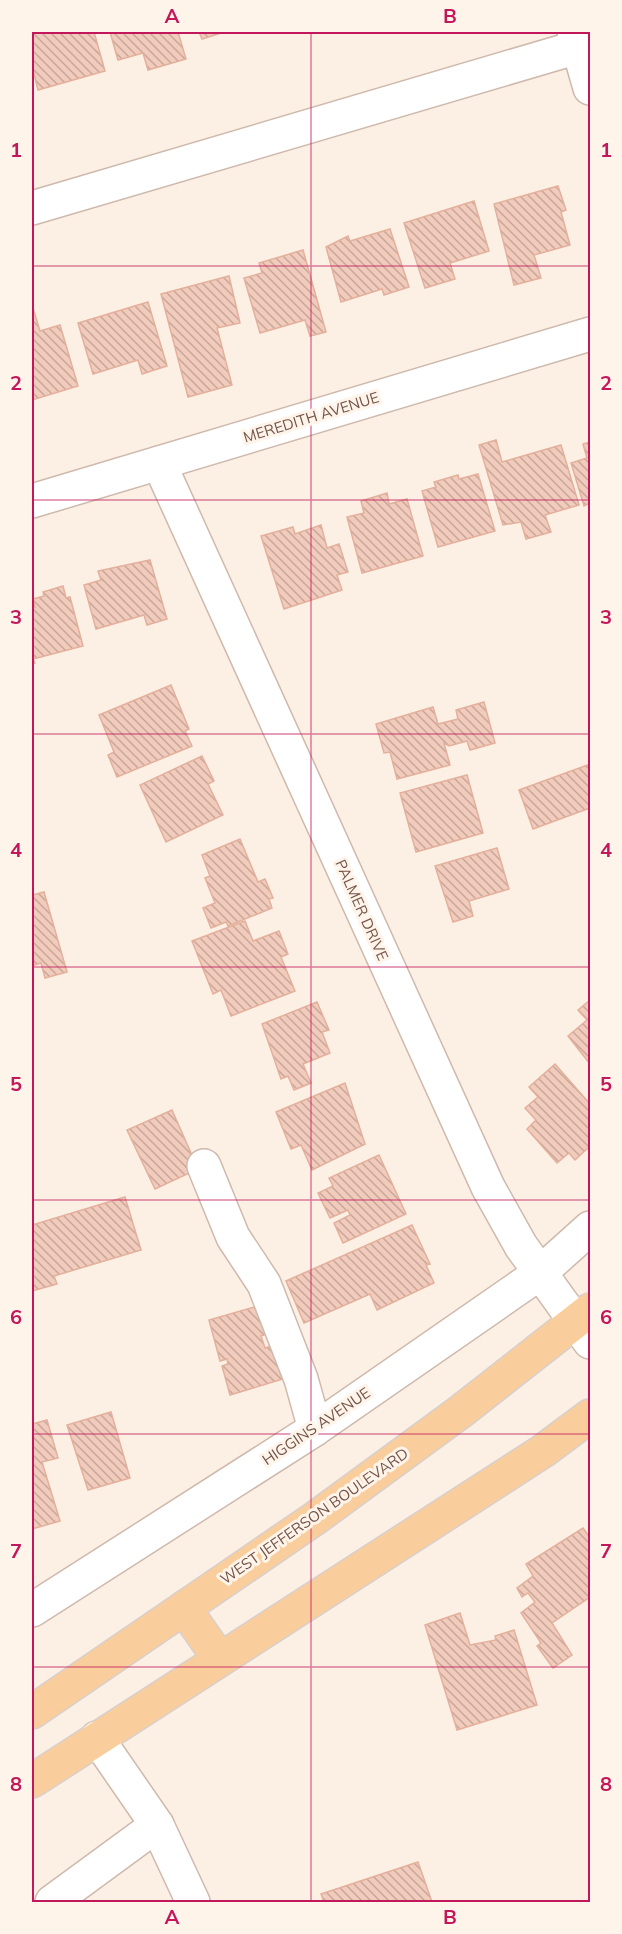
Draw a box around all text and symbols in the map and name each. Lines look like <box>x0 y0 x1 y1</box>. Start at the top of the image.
text: A <box>165 3 180 28</box>
text: B <box>443 3 457 28</box>
text: 1 <box>10 137 22 162</box>
text: 1 <box>600 137 612 162</box>
text: 2 <box>10 370 22 395</box>
text: 2 <box>600 370 612 395</box>
street label: MEREDITH AVENUE <box>241 387 381 447</box>
text: 3 <box>10 604 22 629</box>
text: 3 <box>600 604 612 629</box>
text: 4 <box>10 837 22 862</box>
text: 4 <box>600 837 612 862</box>
street label: PALMER DRIVE <box>331 857 393 964</box>
text: 5 <box>10 1071 22 1096</box>
text: 5 <box>600 1071 612 1096</box>
text: 6 <box>10 1304 22 1329</box>
text: 6 <box>600 1304 612 1329</box>
street label: HIGGINS AVENUE <box>258 1383 374 1469</box>
street label: WEST JEFFERSON BOULEVARD <box>216 1444 412 1588</box>
text: 7 <box>10 1538 22 1563</box>
text: 7 <box>600 1538 612 1563</box>
text: 8 <box>10 1771 22 1796</box>
text: 8 <box>600 1771 612 1796</box>
text: A <box>165 1904 180 1929</box>
text: B <box>443 1904 457 1929</box>

